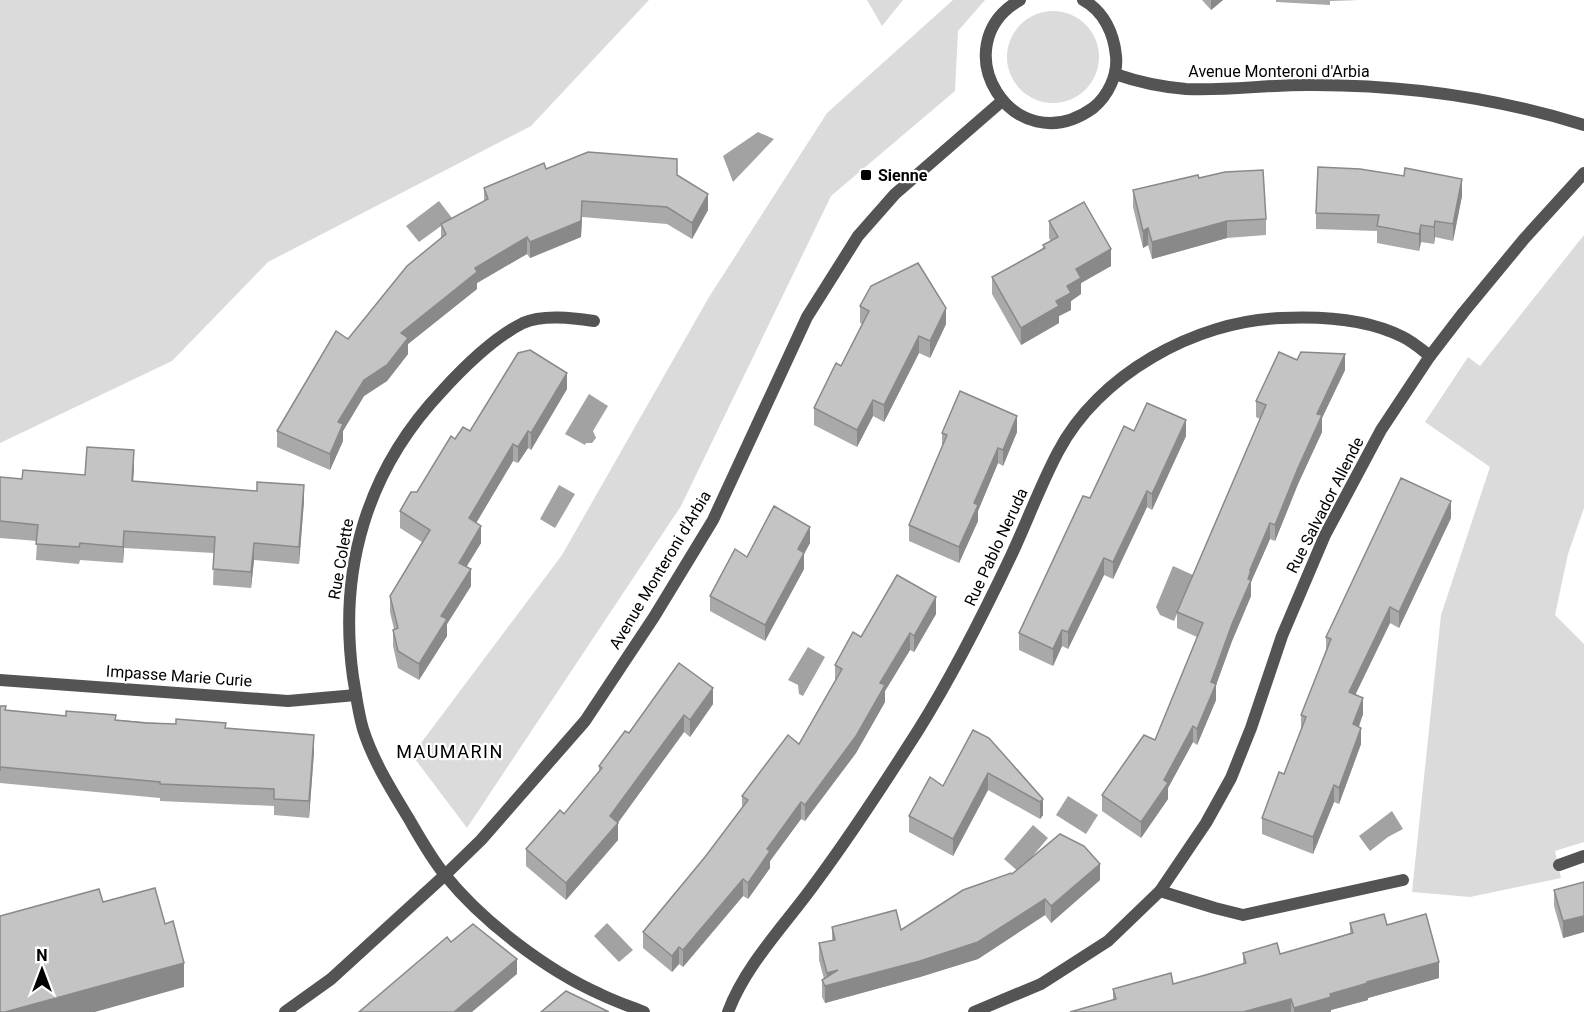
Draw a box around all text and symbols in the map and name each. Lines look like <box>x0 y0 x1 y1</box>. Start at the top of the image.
street label: Avenue Monteroni d'Arbia <box>1188 62 1370 81</box>
place label: Sienne <box>878 166 928 185</box>
marker: Sienne <box>859 168 873 182</box>
street label: Rue Salvador Allende <box>1282 434 1368 576</box>
street label: Rue Pablo Neruda <box>960 485 1032 609</box>
street label: Avenue Monteroni d'Arbia <box>605 487 715 653</box>
street label: Rue Colette <box>325 517 357 601</box>
street label: Impasse Marie Curie <box>105 661 253 691</box>
district label: MAUMARIN <box>396 741 504 762</box>
north arrow <box>12 940 72 1000</box>
text: N <box>36 946 48 965</box>

